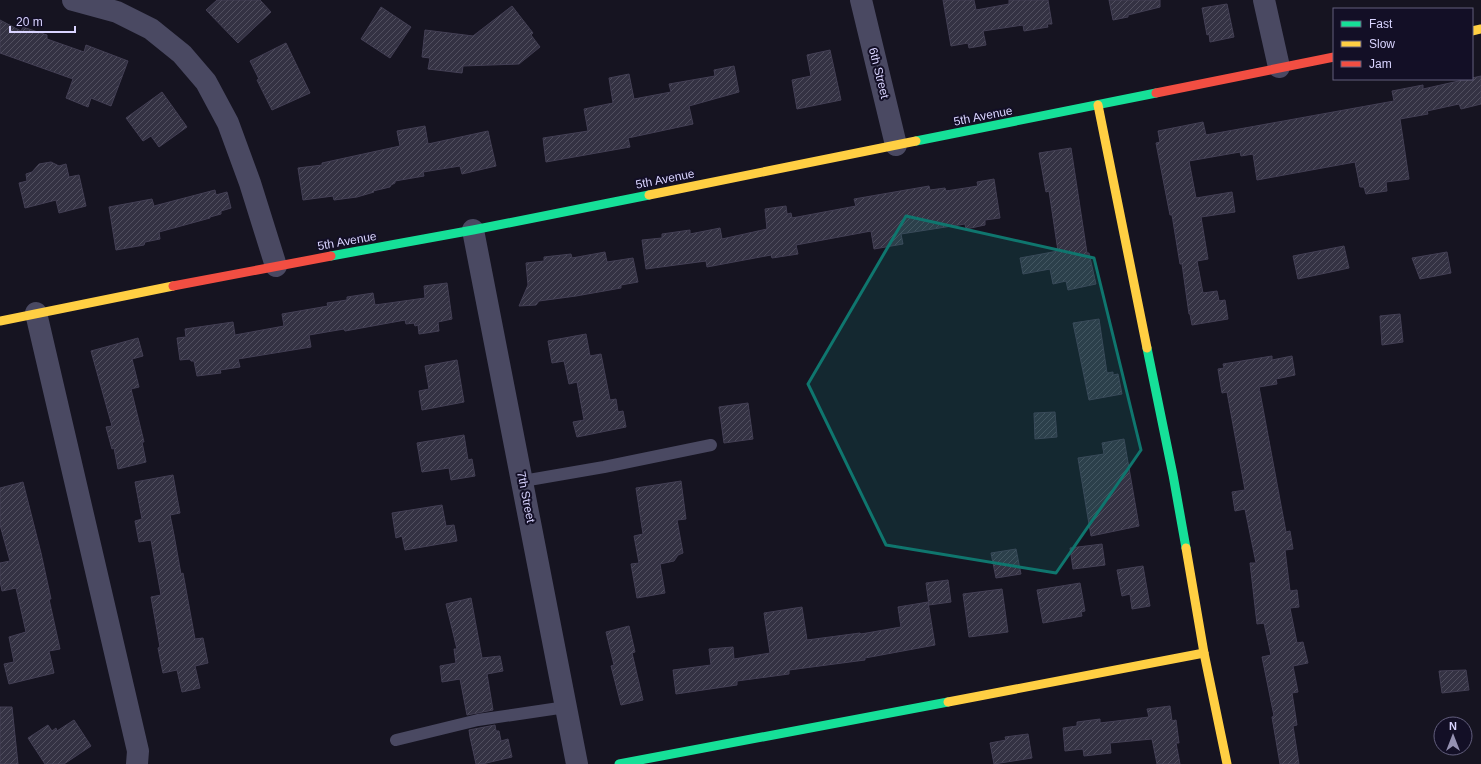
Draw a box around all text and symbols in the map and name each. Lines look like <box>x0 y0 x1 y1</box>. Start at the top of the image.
scale bar <box>10 8 75 34</box>
legend <box>1333 8 1473 80</box>
text: 20 m <box>16 15 43 29</box>
text: Fast <box>1369 17 1393 31</box>
text: Slow <box>1369 37 1395 51</box>
street label: 6th Street <box>866 46 892 101</box>
text: Jam <box>1369 57 1392 71</box>
street label: 5th Avenue <box>952 103 1014 129</box>
street label: 5th Avenue <box>634 166 696 192</box>
street label: 5th Avenue <box>316 229 378 253</box>
street label: 7th Street <box>514 470 538 525</box>
north arrow <box>1433 716 1473 756</box>
text: N <box>1449 720 1457 732</box>

